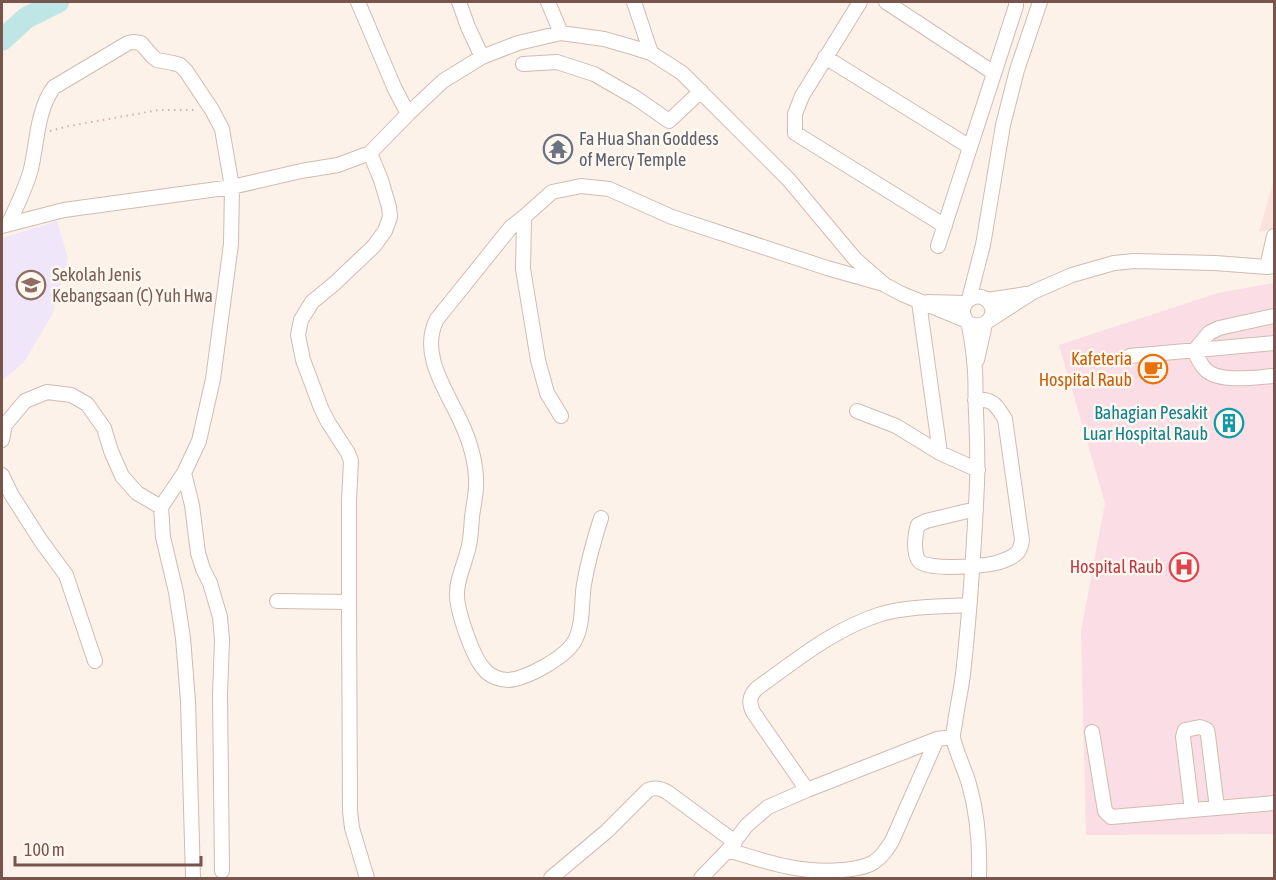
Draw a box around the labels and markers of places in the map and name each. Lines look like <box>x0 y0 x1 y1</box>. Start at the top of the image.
place label: Fa Hua Shan Goddess of Mercy Temple <box>579 128 719 170</box>
temple icon: Fa Hua Shan Goddess of Mercy Temple <box>542 133 574 165</box>
place label: Sekolah Jenis Kebangsaan (C) Yuh Hwa <box>52 264 213 306</box>
school or university icon: Sekolah Jenis Kebangsaan (C) Yuh Hwa <box>15 269 47 301</box>
place label: Kafeteria Hospital Raub <box>1039 348 1132 390</box>
cafe icon: Kafeteria Hospital Raub <box>1137 353 1169 385</box>
place label: Bahagian Pesakit Luar Hospital Raub <box>1083 402 1208 444</box>
building icon: Bahagian Pesakit Luar Hospital Raub <box>1213 407 1245 439</box>
hospital icon: Hospital Raub <box>1168 551 1200 583</box>
place label: Hospital Raub <box>1070 556 1163 577</box>

